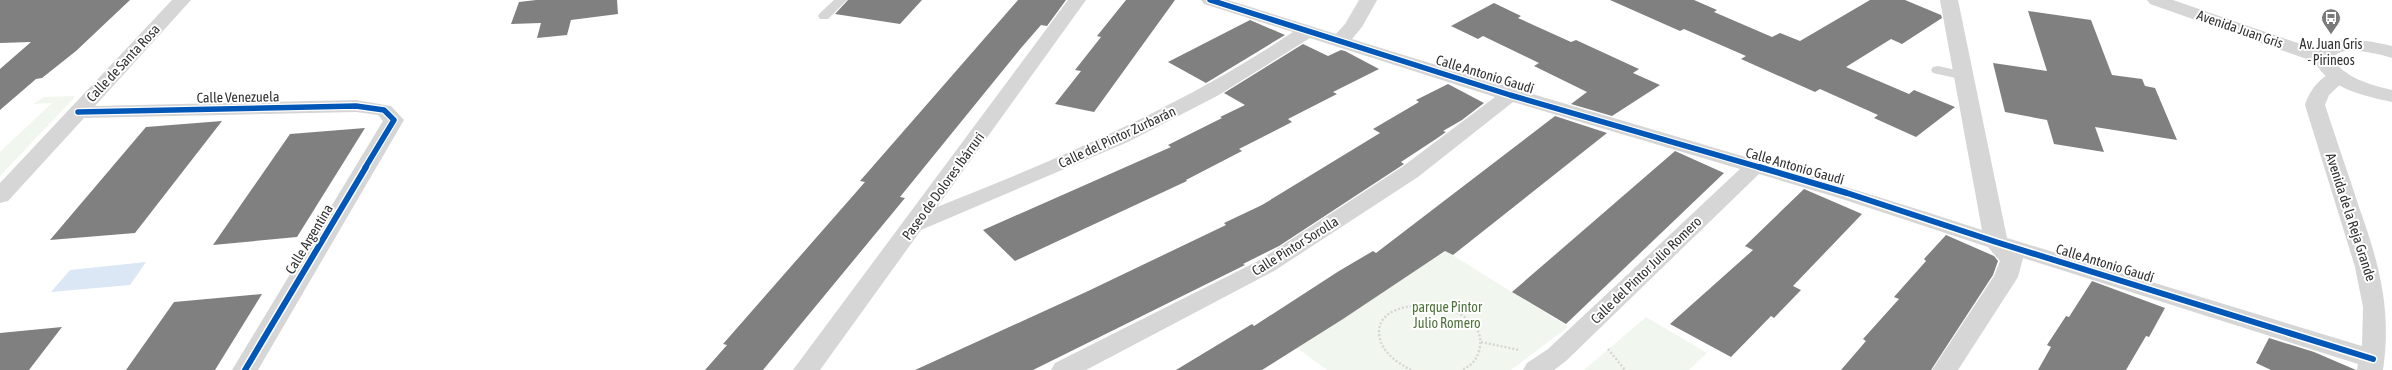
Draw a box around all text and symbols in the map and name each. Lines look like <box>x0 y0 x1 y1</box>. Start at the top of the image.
street label: Avenida Juan Gris <box>2195 7 2285 51</box>
bus stop icon: Av. Juan Gris - Pirineos <box>2320 7 2342 35</box>
street label: Calle de Santa Rosa <box>83 21 163 105</box>
place label: Av. Juan Gris - Pirineos <box>2300 36 2362 68</box>
street label: Calle Antonio Gaudí <box>1434 52 1536 96</box>
street label: Calle Venezuela <box>197 88 279 106</box>
street label: Calle del Pintor Zurbarán <box>1056 103 1178 171</box>
street label: Paseo de Dolores Ibárruri <box>899 129 987 243</box>
street label: Calle Antonio Gaudí <box>1744 144 1846 188</box>
street label: Avenida de la Reja Grande <box>2323 151 2379 283</box>
street label: Calle Argentina <box>282 201 336 277</box>
street label: Calle Pintor Sorolla <box>1249 213 1341 279</box>
street label: Calle del Pintor Julio Romero <box>1587 213 1705 327</box>
street label: Calle Antonio Gaudí <box>2054 241 2156 285</box>
park label: parque Pintor Julio Romero <box>1412 299 1483 331</box>

